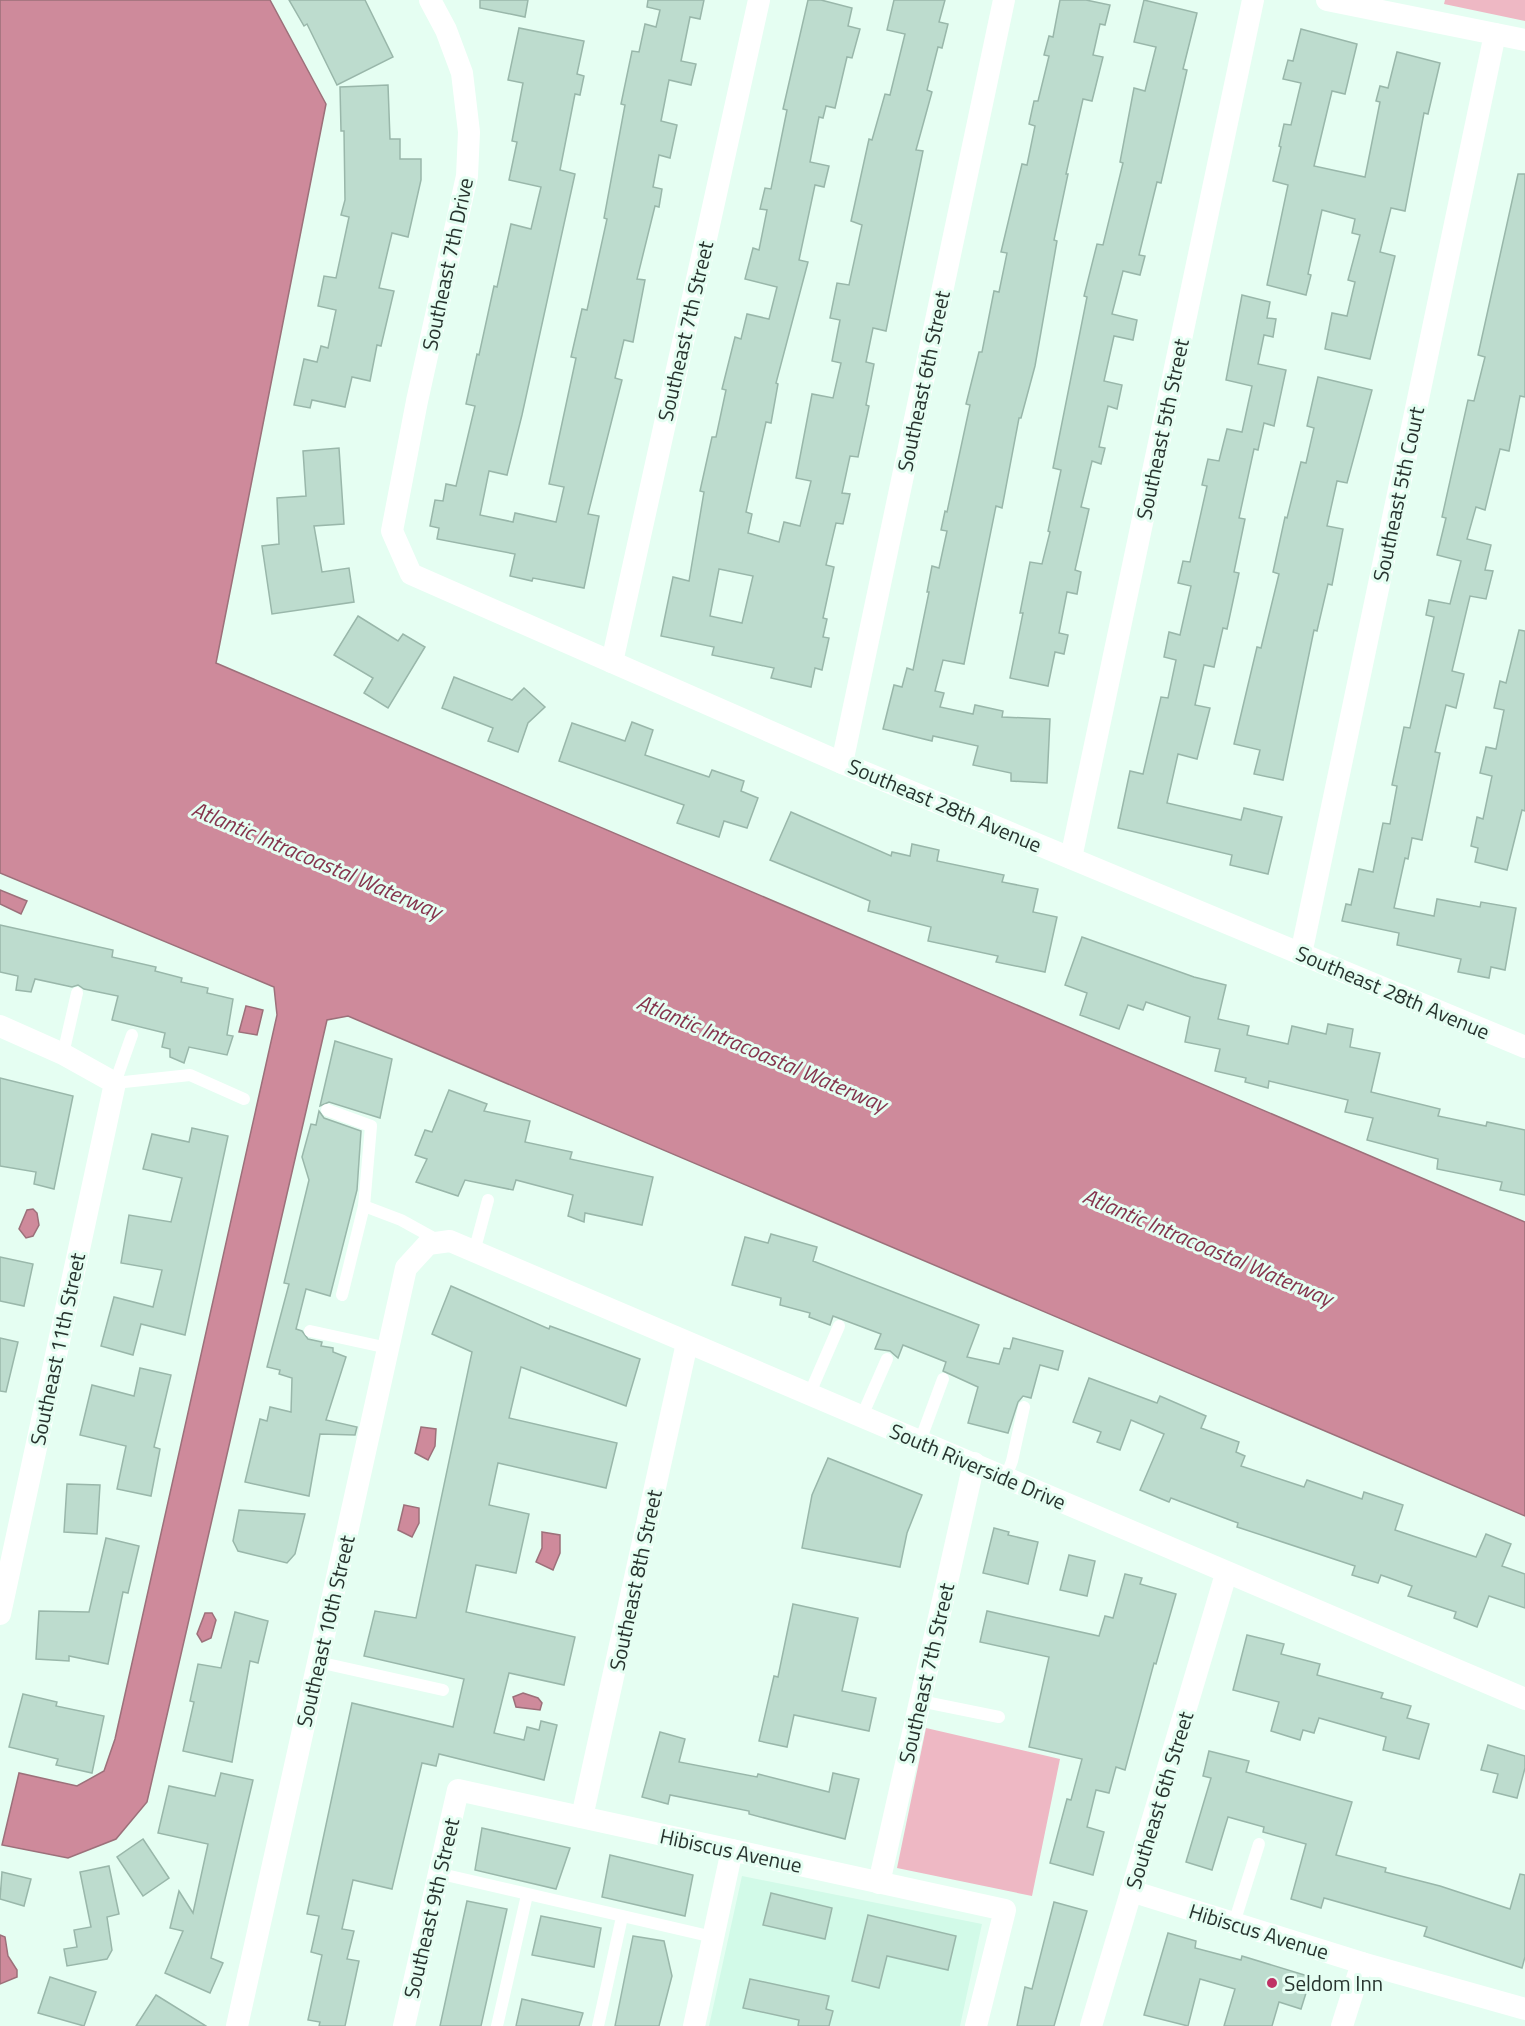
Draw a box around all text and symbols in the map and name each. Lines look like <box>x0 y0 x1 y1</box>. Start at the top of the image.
street label: Southeast 7th Drive <box>413 175 481 353</box>
street label: Southeast 7th Street <box>649 237 721 424</box>
street label: Southeast 6th Street <box>888 287 958 474</box>
street label: Southeast 5th Street <box>1127 335 1197 522</box>
street label: Southeast 5th Court <box>1364 403 1432 585</box>
street label: Southeast 28th Avenue <box>843 750 1047 860</box>
water label: Atlantic Intracoastal Waterway <box>187 792 450 929</box>
street label: Southeast 28th Avenue <box>1291 937 1495 1047</box>
water label: Atlantic Intracoastal Waterway <box>632 985 895 1122</box>
water label: Atlantic Intracoastal Waterway <box>1078 1179 1341 1316</box>
street label: Southeast 11th Street <box>21 1249 93 1448</box>
street label: South Riverside Drive <box>885 1414 1071 1518</box>
street label: Southeast 8th Street <box>600 1486 670 1673</box>
street label: Southeast 10th Street <box>287 1531 363 1730</box>
street label: Southeast 7th Street <box>890 1579 962 1766</box>
street label: Southeast 6th Street <box>1117 1707 1201 1893</box>
street label: Southeast 9th Street <box>395 1814 467 2001</box>
street label: Hibiscus Avenue <box>657 1819 805 1881</box>
street label: Hibiscus Avenue <box>1185 1895 1333 1967</box>
place label: Seldom Inn <box>1284 1967 1383 1999</box>
marker: Seldom Inn <box>1265 1976 1279 1990</box>

